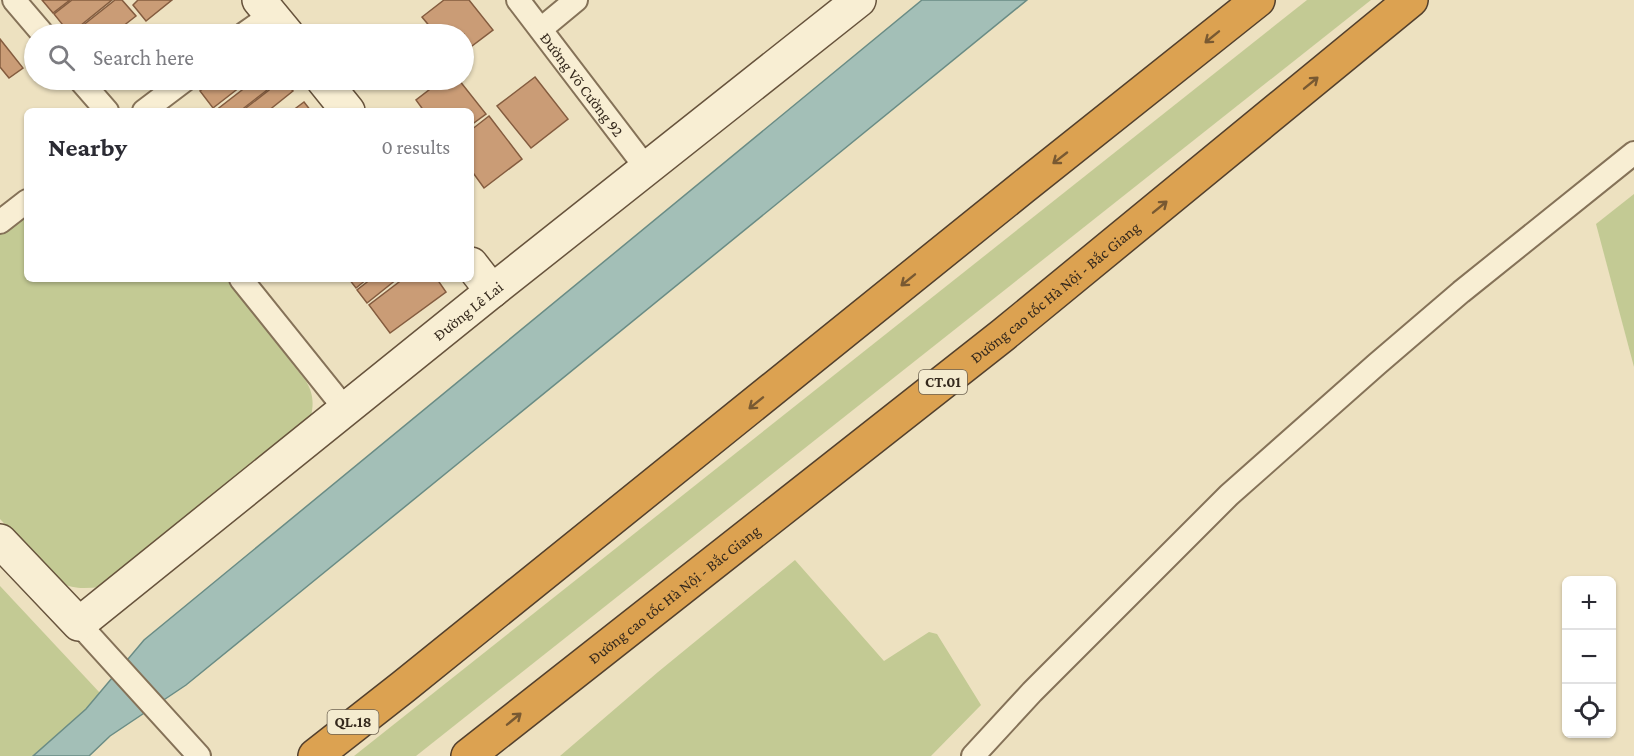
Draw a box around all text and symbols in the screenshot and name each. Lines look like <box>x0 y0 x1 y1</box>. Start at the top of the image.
search box <box>24 24 474 90</box>
street label: Đường Võ Cường 92 <box>537 29 628 140</box>
one-way arrow <box>1204 30 1220 43</box>
icon: search <box>45 41 78 74</box>
text: Search here <box>93 45 194 70</box>
one-way arrow <box>1303 77 1319 90</box>
text: Nearby <box>48 133 127 162</box>
text: 0 results <box>381 136 450 158</box>
one-way arrow <box>1052 152 1068 165</box>
one-way arrow <box>1152 200 1168 213</box>
street label: Đường cao tốc Hà Nội - Bắc Giang <box>967 218 1144 366</box>
one-way arrow <box>900 274 916 287</box>
street label: Đường Lê Lai <box>430 278 506 344</box>
road number: CT.01 <box>919 370 967 394</box>
one-way arrow <box>748 396 764 409</box>
street label: Đường cao tốc Hà Nội - Bắc Giang <box>585 521 764 667</box>
map controls <box>1562 576 1616 738</box>
button: + <box>1562 576 1616 630</box>
button: − <box>1562 630 1616 684</box>
button: locate <box>1562 684 1616 738</box>
road number: QL.18 <box>328 710 378 734</box>
one-way arrow <box>505 713 521 726</box>

